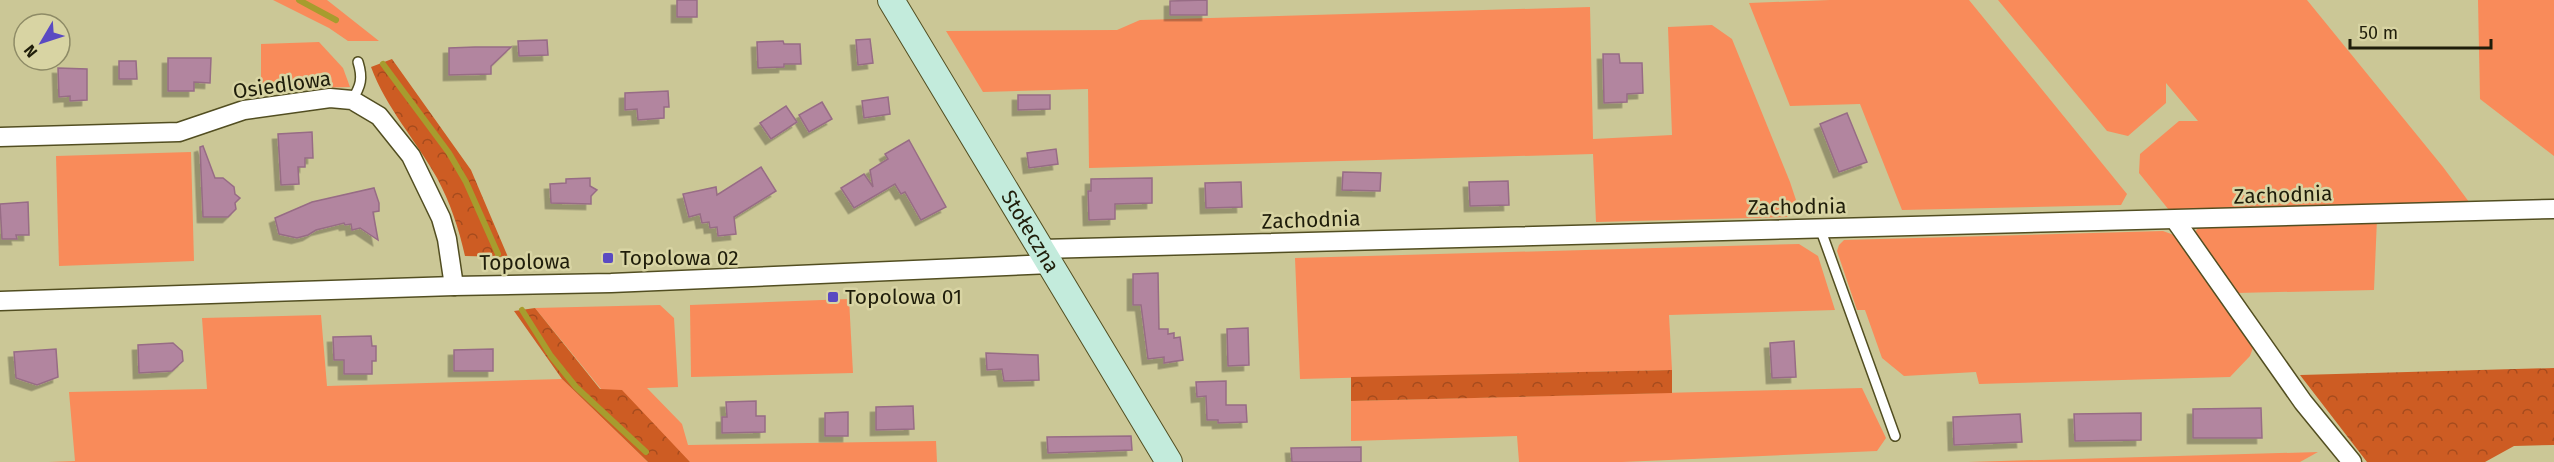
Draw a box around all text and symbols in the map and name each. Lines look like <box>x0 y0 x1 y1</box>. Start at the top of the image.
north arrow <box>12 12 72 72</box>
scale bar <box>2350 12 2491 50</box>
text: 50 m <box>2359 22 2398 44</box>
text: N <box>20 41 41 61</box>
street label: Osiedlowa <box>231 65 333 105</box>
street label: Zachodnia <box>2233 180 2333 210</box>
street label: Stołeczna <box>995 185 1065 277</box>
street label: Zachodnia <box>1747 193 1847 221</box>
street label: Zachodnia <box>1261 205 1361 235</box>
place label: Topolowa 02 <box>620 245 739 271</box>
street label: Topolowa <box>479 248 571 276</box>
marker: Topolowa 02 <box>601 251 615 265</box>
place label: Topolowa 01 <box>845 284 962 310</box>
marker: Topolowa 01 <box>826 290 840 304</box>

